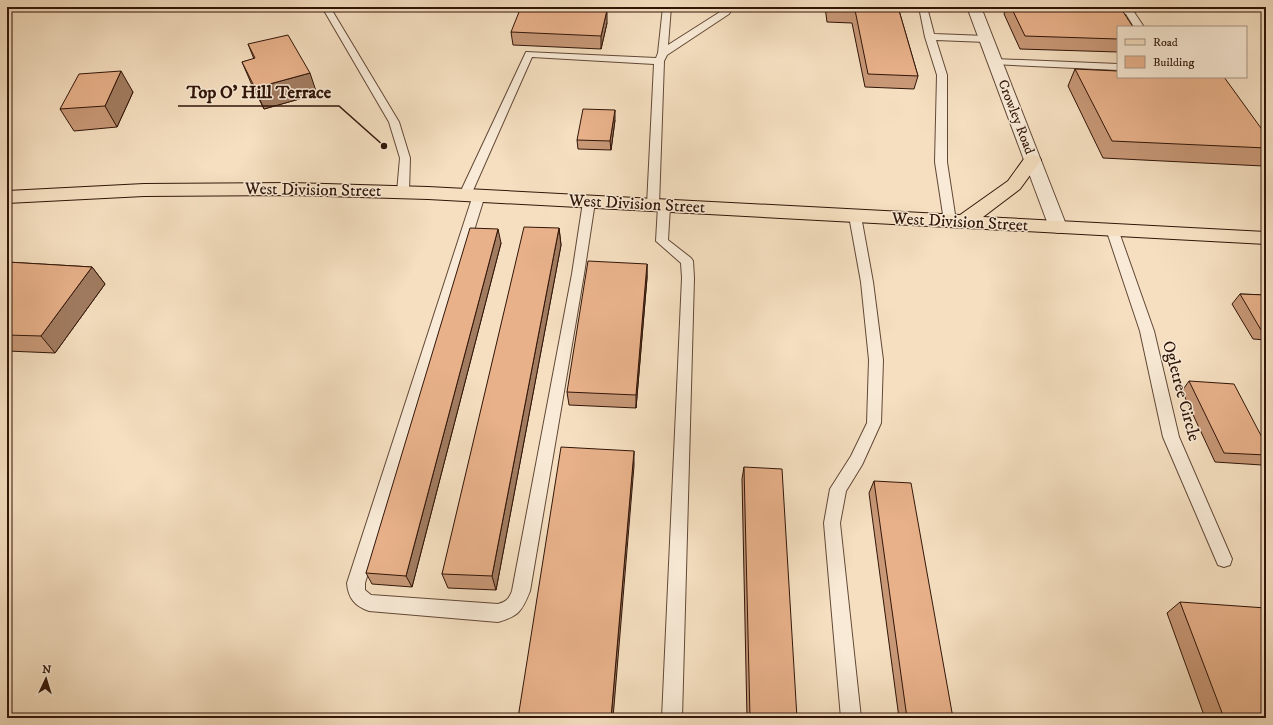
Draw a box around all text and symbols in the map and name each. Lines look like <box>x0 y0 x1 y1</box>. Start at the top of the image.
legend <box>1117 26 1247 78</box>
text: Road <box>1153 35 1178 50</box>
text: Building <box>1153 55 1194 70</box>
callout: Top O' Hill Terrace <box>178 76 339 106</box>
street label: Crowley Road <box>994 77 1038 157</box>
text: Top O' Hill Terrace <box>186 82 332 104</box>
street label: West Division Street <box>244 178 382 202</box>
street label: West Division Street <box>567 189 706 219</box>
street label: West Division Street <box>890 207 1029 237</box>
street label: Ogletree Circle <box>1157 338 1205 444</box>
north arrow <box>26 659 66 699</box>
text: N <box>42 663 52 677</box>

